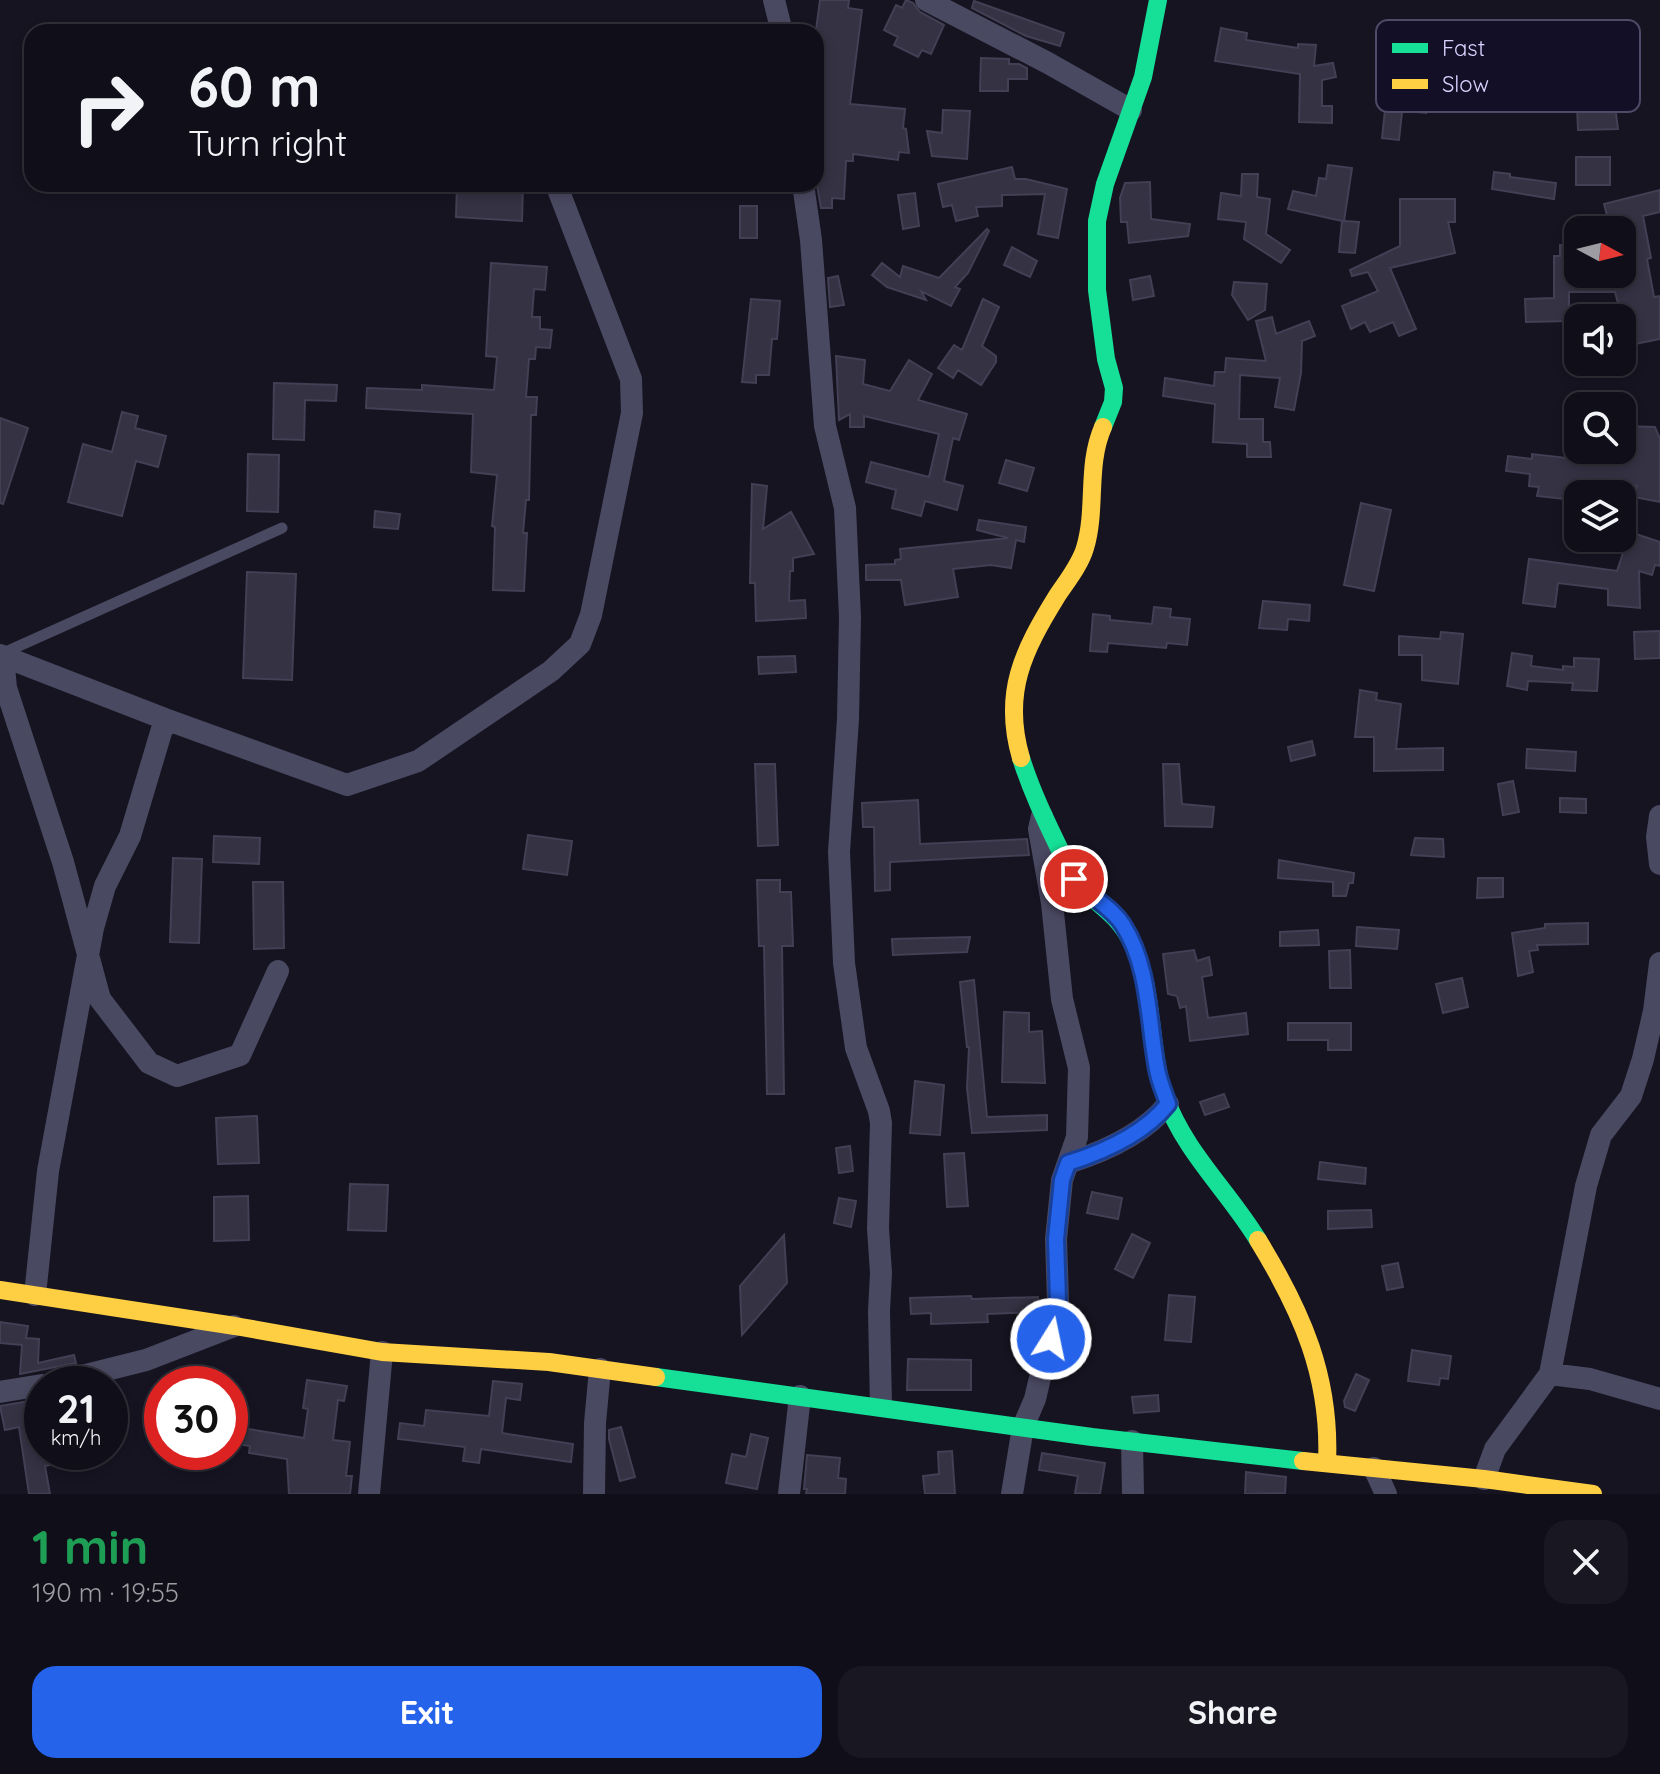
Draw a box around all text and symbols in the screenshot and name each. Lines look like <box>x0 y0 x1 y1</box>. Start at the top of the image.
legend <box>1376 20 1640 112</box>
text: Fast <box>1442 34 1485 62</box>
text: 60 m <box>188 51 321 121</box>
icon: right <box>56 56 160 160</box>
text: Slow <box>1442 70 1489 98</box>
text: Turn right <box>188 120 347 165</box>
north arrow <box>1564 216 1636 288</box>
map controls <box>1564 216 1636 552</box>
button: sound <box>1564 304 1636 376</box>
button: search <box>1564 392 1636 464</box>
button: layers <box>1564 480 1636 552</box>
pin <box>1040 845 1108 913</box>
icon: arrive <box>1052 857 1096 901</box>
position arrow <box>1009 1297 1093 1381</box>
speed limit sign: 30 <box>144 1366 248 1470</box>
text: 21 <box>57 1383 95 1433</box>
text: km/h <box>51 1425 101 1450</box>
text: 1 min <box>32 1516 148 1576</box>
button: close <box>1544 1520 1628 1604</box>
text: 190 m · 19:55 <box>32 1576 179 1609</box>
button: Exit <box>32 1666 822 1758</box>
button: Share <box>838 1666 1628 1758</box>

